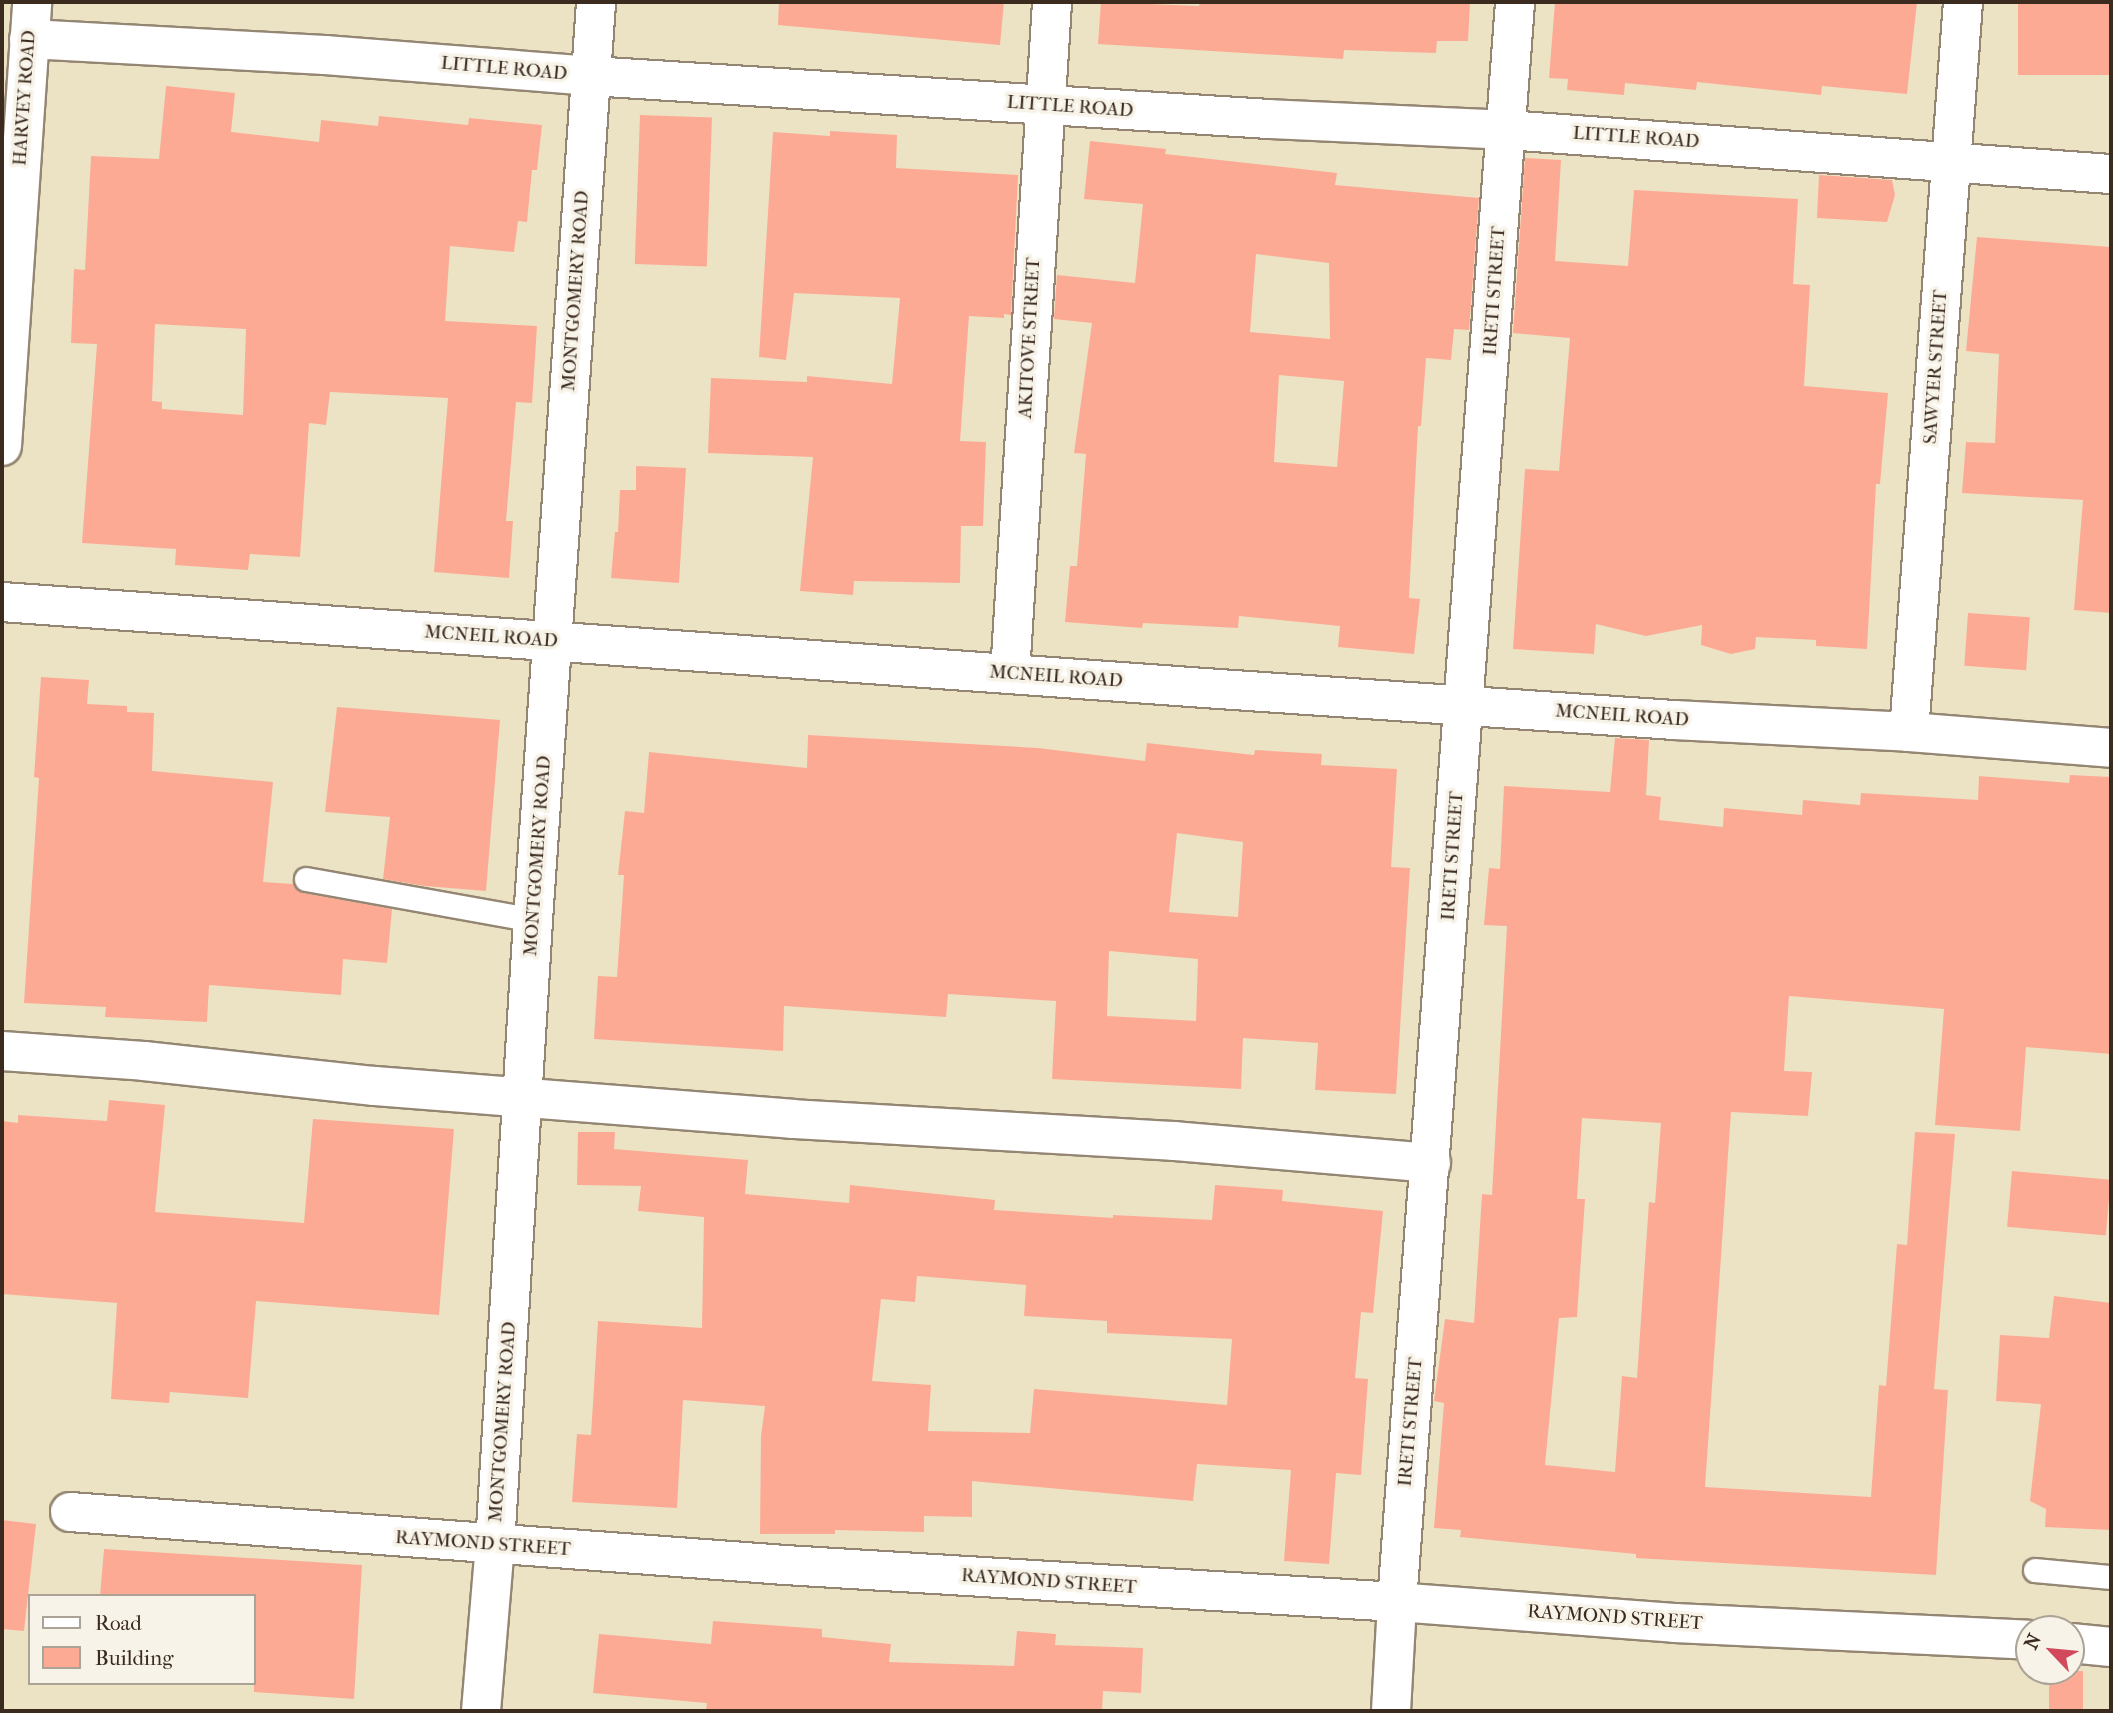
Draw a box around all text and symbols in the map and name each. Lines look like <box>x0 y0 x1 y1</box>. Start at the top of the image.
street label: HARVEY ROAD <box>9 29 41 167</box>
street label: LITTLE ROAD <box>440 52 568 86</box>
street label: LITTLE ROAD <box>1006 91 1134 123</box>
street label: LITTLE ROAD <box>1572 122 1700 154</box>
street label: MONTGOMERY ROAD <box>558 190 594 392</box>
street label: IRETI STREET <box>1479 226 1511 356</box>
street label: AKITOVE STREET <box>1014 257 1046 419</box>
street label: SAWYER STREET <box>1919 289 1953 445</box>
street label: MCNEIL ROAD <box>424 621 558 653</box>
street label: MCNEIL ROAD <box>989 661 1123 693</box>
street label: MCNEIL ROAD <box>1555 700 1689 732</box>
street label: MONTGOMERY ROAD <box>520 755 556 957</box>
street label: IRETI STREET <box>1437 791 1469 921</box>
street label: MONTGOMERY ROAD <box>485 1321 521 1523</box>
street label: IRETI STREET <box>1394 1357 1428 1487</box>
street label: RAYMOND STREET <box>394 1526 572 1562</box>
street label: RAYMOND STREET <box>960 1564 1138 1600</box>
legend <box>28 1594 256 1685</box>
street label: RAYMOND STREET <box>1526 1600 1704 1636</box>
text: Road <box>95 1611 142 1635</box>
north arrow <box>2015 1615 2085 1685</box>
text: N <box>2020 1630 2046 1653</box>
text: Building <box>95 1646 173 1670</box>

